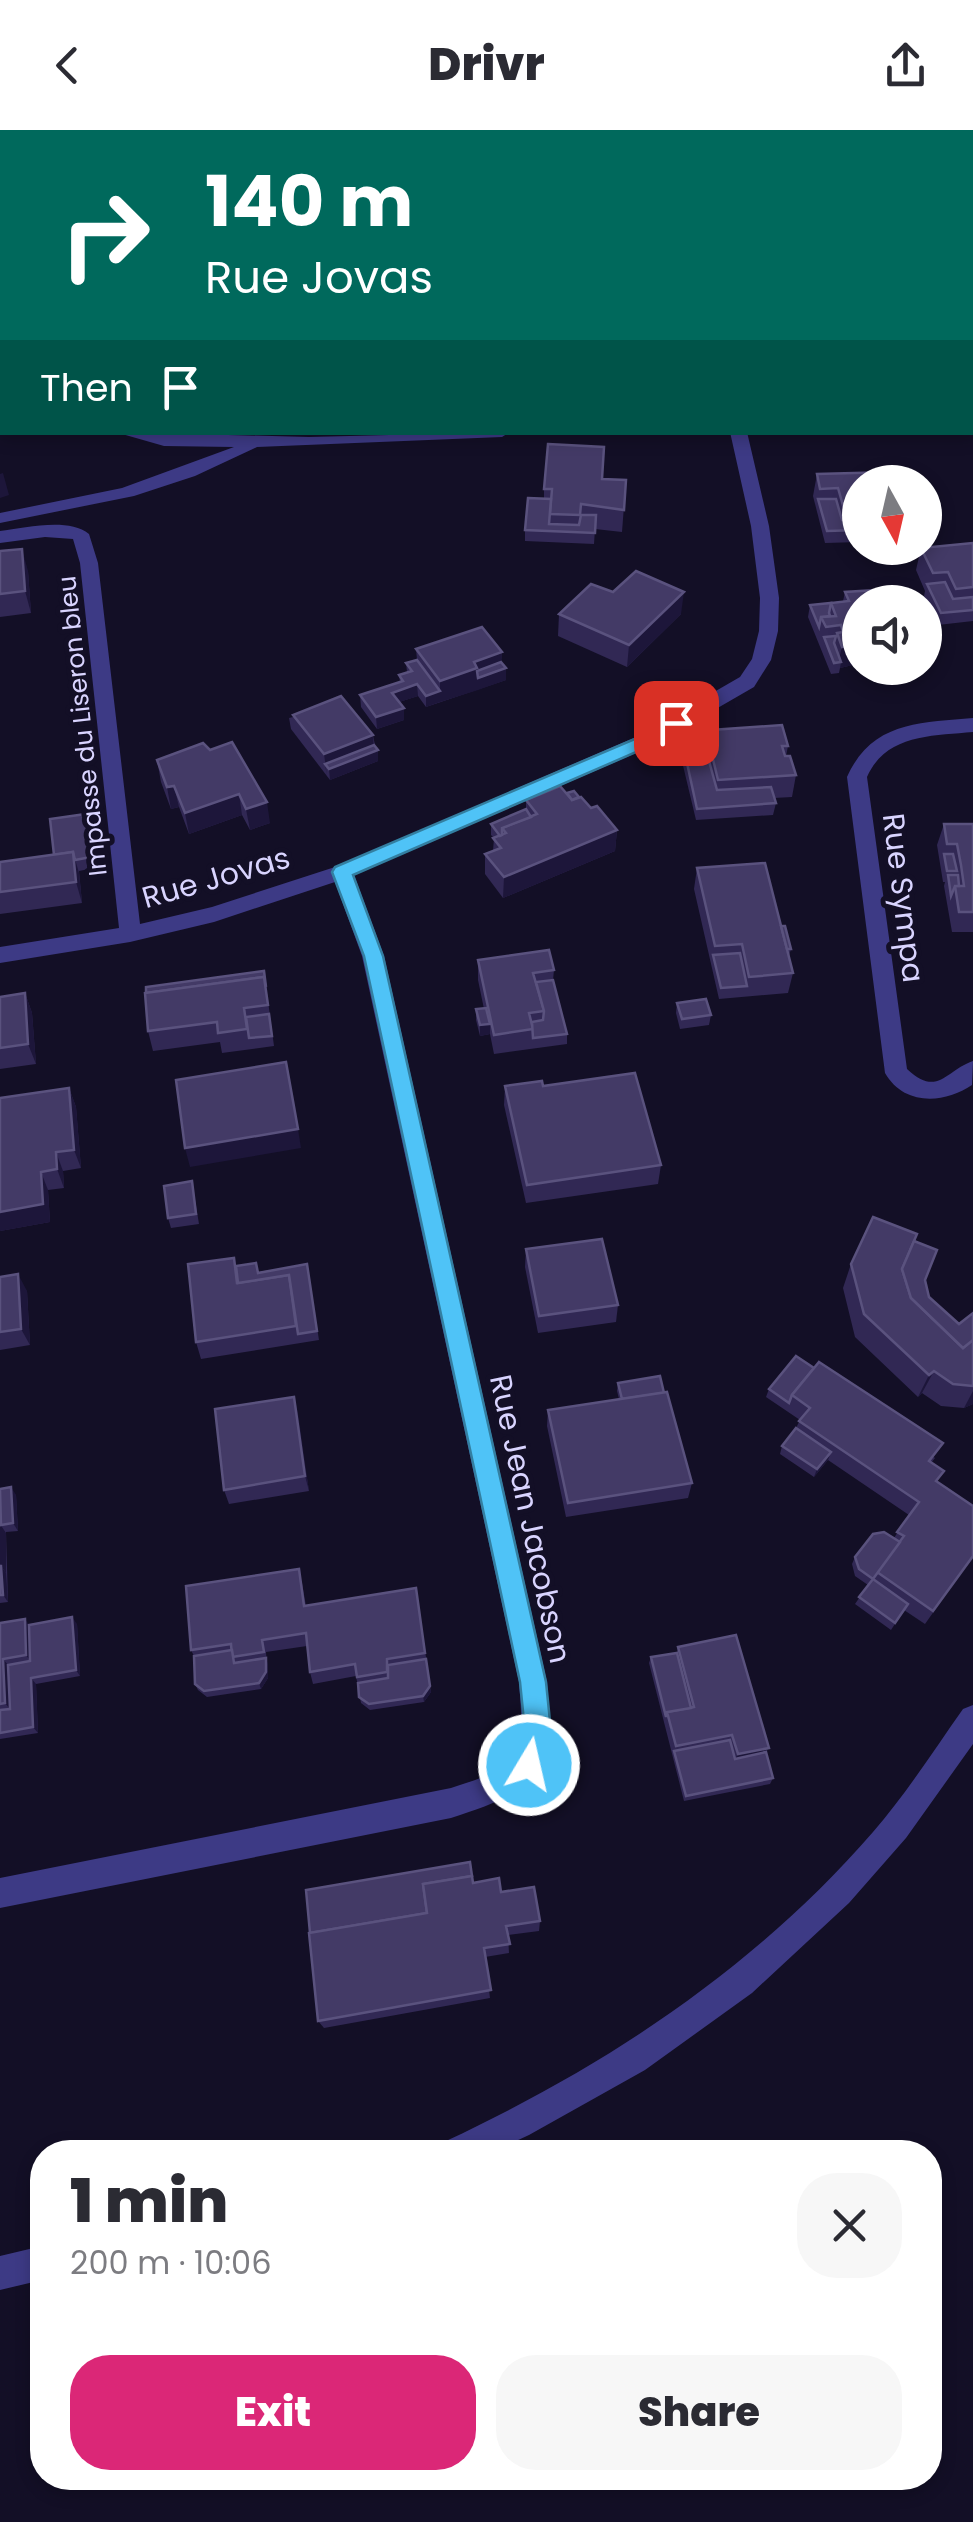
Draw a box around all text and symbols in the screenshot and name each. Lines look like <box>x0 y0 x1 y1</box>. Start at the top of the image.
text: Drivr <box>428 33 545 96</box>
icon: back <box>40 38 95 93</box>
icon: share <box>878 38 933 93</box>
text: 140 m <box>205 152 413 251</box>
icon: right <box>40 170 170 300</box>
text: Rue Jovas <box>205 246 433 309</box>
icon: arrive <box>153 360 208 415</box>
text: Then <box>40 361 133 414</box>
north arrow <box>842 465 942 565</box>
map controls <box>842 465 942 685</box>
street label: Impasse du Liseron bleu <box>49 574 116 878</box>
button: sound <box>842 585 942 685</box>
pin <box>634 681 719 766</box>
icon: arrive <box>649 696 704 751</box>
street label: Rue Sympa <box>872 811 935 985</box>
street label: Rue Jovas <box>137 836 295 919</box>
street label: Rue Jean Jacobson <box>479 1371 582 1667</box>
position arrow <box>477 1713 581 1817</box>
text: 1 min <box>70 2159 228 2243</box>
button: close <box>797 2173 902 2278</box>
text: 200 m · 10:06 <box>70 2240 272 2285</box>
button: Exit <box>70 2355 476 2470</box>
button: Share <box>496 2355 902 2470</box>

